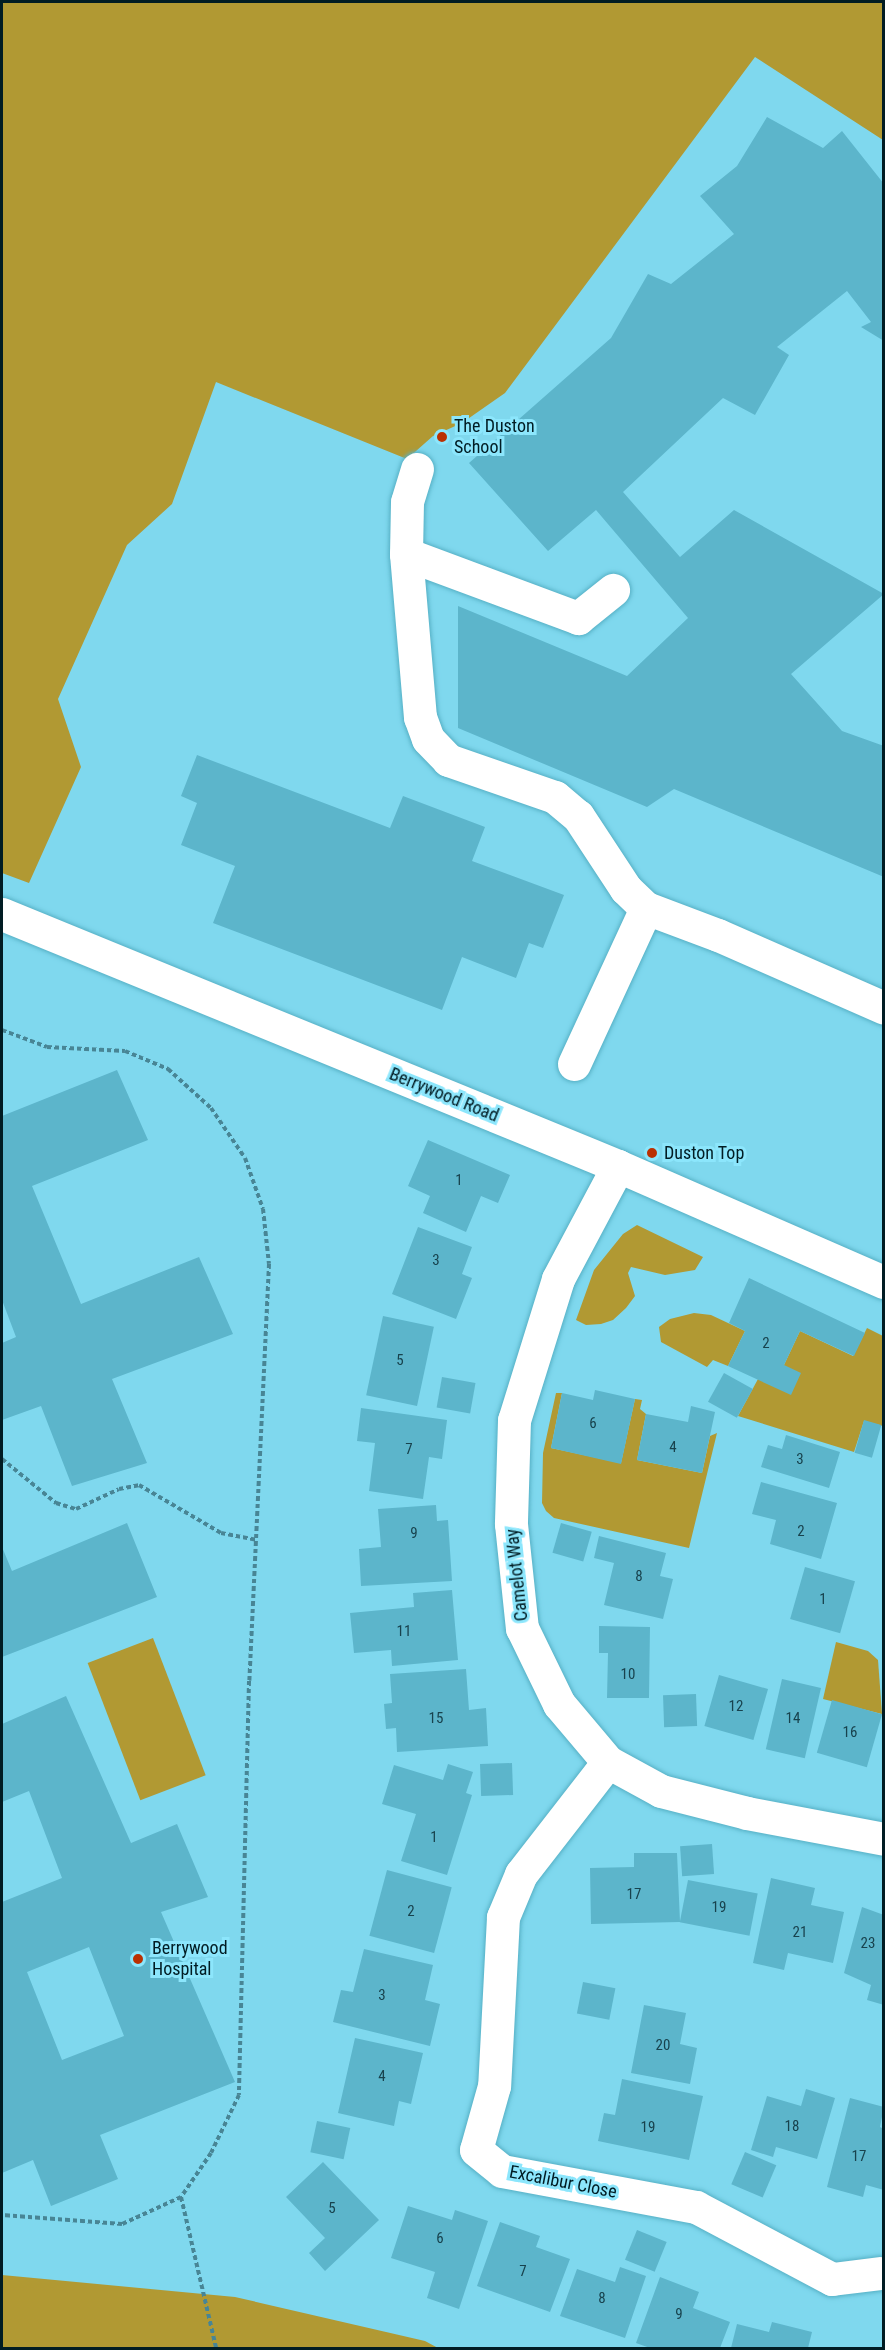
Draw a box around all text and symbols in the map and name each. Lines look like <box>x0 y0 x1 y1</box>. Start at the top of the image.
place label: The Duston School <box>454 416 535 458</box>
marker: The Duston School <box>435 430 449 444</box>
street label: Berrywood Road <box>386 1063 502 1127</box>
place label: Duston Top <box>664 1142 745 1164</box>
marker: Duston Top <box>645 1146 659 1160</box>
house number: 1 <box>455 1172 463 1190</box>
house number: 3 <box>432 1252 440 1270</box>
house number: 2 <box>762 1335 770 1353</box>
house number: 5 <box>396 1352 404 1370</box>
house number: 6 <box>589 1415 597 1433</box>
house number: 4 <box>669 1439 677 1457</box>
house number: 7 <box>405 1441 413 1459</box>
house number: 3 <box>796 1451 804 1469</box>
house number: 2 <box>797 1523 805 1541</box>
house number: 9 <box>410 1525 418 1543</box>
street label: Camelot Way <box>501 1528 533 1622</box>
house number: 8 <box>635 1568 643 1586</box>
house number: 1 <box>819 1591 827 1609</box>
house number: 11 <box>397 1623 411 1641</box>
house number: 10 <box>621 1666 635 1684</box>
house number: 12 <box>729 1698 743 1716</box>
house number: 15 <box>429 1710 443 1728</box>
house number: 14 <box>786 1710 800 1728</box>
house number: 16 <box>843 1724 857 1742</box>
house number: 1 <box>430 1829 438 1847</box>
house number: 17 <box>627 1886 641 1904</box>
house number: 19 <box>712 1899 726 1917</box>
house number: 2 <box>407 1903 415 1921</box>
house number: 21 <box>793 1924 807 1942</box>
house number: 23 <box>861 1935 875 1953</box>
place label: Berrywood Hospital <box>152 1938 228 1980</box>
marker: Berrywood Hospital <box>129 1950 147 1968</box>
house number: 3 <box>378 1987 386 2005</box>
house number: 20 <box>656 2037 670 2055</box>
house number: 4 <box>378 2068 386 2086</box>
house number: 18 <box>785 2118 799 2136</box>
house number: 19 <box>641 2119 655 2137</box>
house number: 17 <box>852 2148 866 2166</box>
street label: Excalibur Close <box>507 2161 619 2203</box>
house number: 5 <box>328 2200 336 2218</box>
house number: 6 <box>436 2230 444 2248</box>
house number: 7 <box>519 2263 527 2281</box>
house number: 8 <box>598 2290 606 2308</box>
house number: 9 <box>675 2306 683 2324</box>

